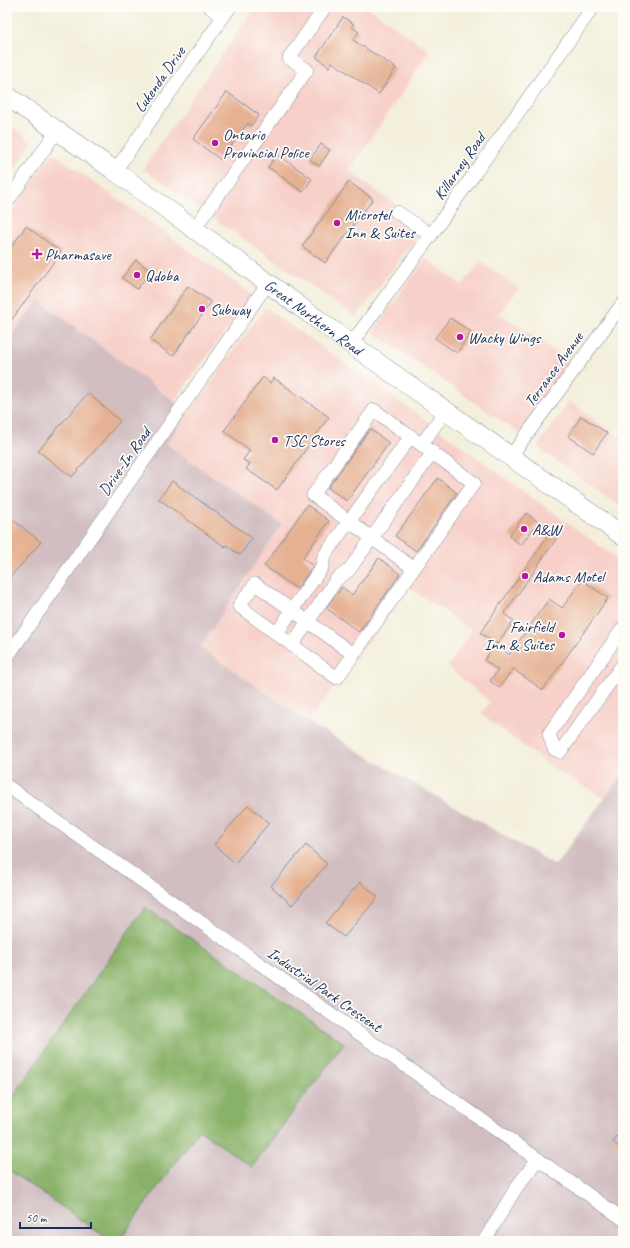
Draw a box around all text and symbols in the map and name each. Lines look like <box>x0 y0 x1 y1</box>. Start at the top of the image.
street label: Lukenda Drive <box>130 41 191 116</box>
place label: Ontario Provincial Police <box>223 125 311 163</box>
street label: Killarney Road <box>429 127 492 204</box>
marker: Ontario Provincial Police <box>210 138 220 148</box>
place label: Microtel Inn & Suites <box>345 205 416 243</box>
marker: Microtel Inn & Suites <box>332 218 342 228</box>
place label: Pharmasave <box>45 245 112 265</box>
marker: Pharmasave <box>32 249 42 259</box>
place label: Qdoba <box>145 266 180 286</box>
marker: Qdoba <box>132 270 142 280</box>
street label: Great Northern Road <box>260 275 368 362</box>
place label: Subway <box>210 300 252 320</box>
marker: Subway <box>197 304 207 314</box>
street label: Terrance Avenue <box>520 327 589 411</box>
place label: Wacky Wings <box>468 328 542 348</box>
marker: Wacky Wings <box>455 332 465 342</box>
street label: Drive-In Road <box>94 422 157 499</box>
place label: TSC Stores <box>283 431 346 451</box>
marker: TSC Stores <box>270 435 280 445</box>
place label: A&W <box>532 520 564 540</box>
marker: A&W <box>519 524 529 534</box>
place label: Adams Motel <box>533 567 607 587</box>
marker: Adams Motel <box>520 571 530 581</box>
place label: Fairfield Inn & Suites <box>484 617 557 655</box>
marker: Fairfield Inn & Suites <box>557 630 567 640</box>
street label: Industrial Park Crescent <box>263 943 387 1038</box>
scale bar <box>20 1204 91 1230</box>
text: 50 m <box>26 1210 48 1226</box>

